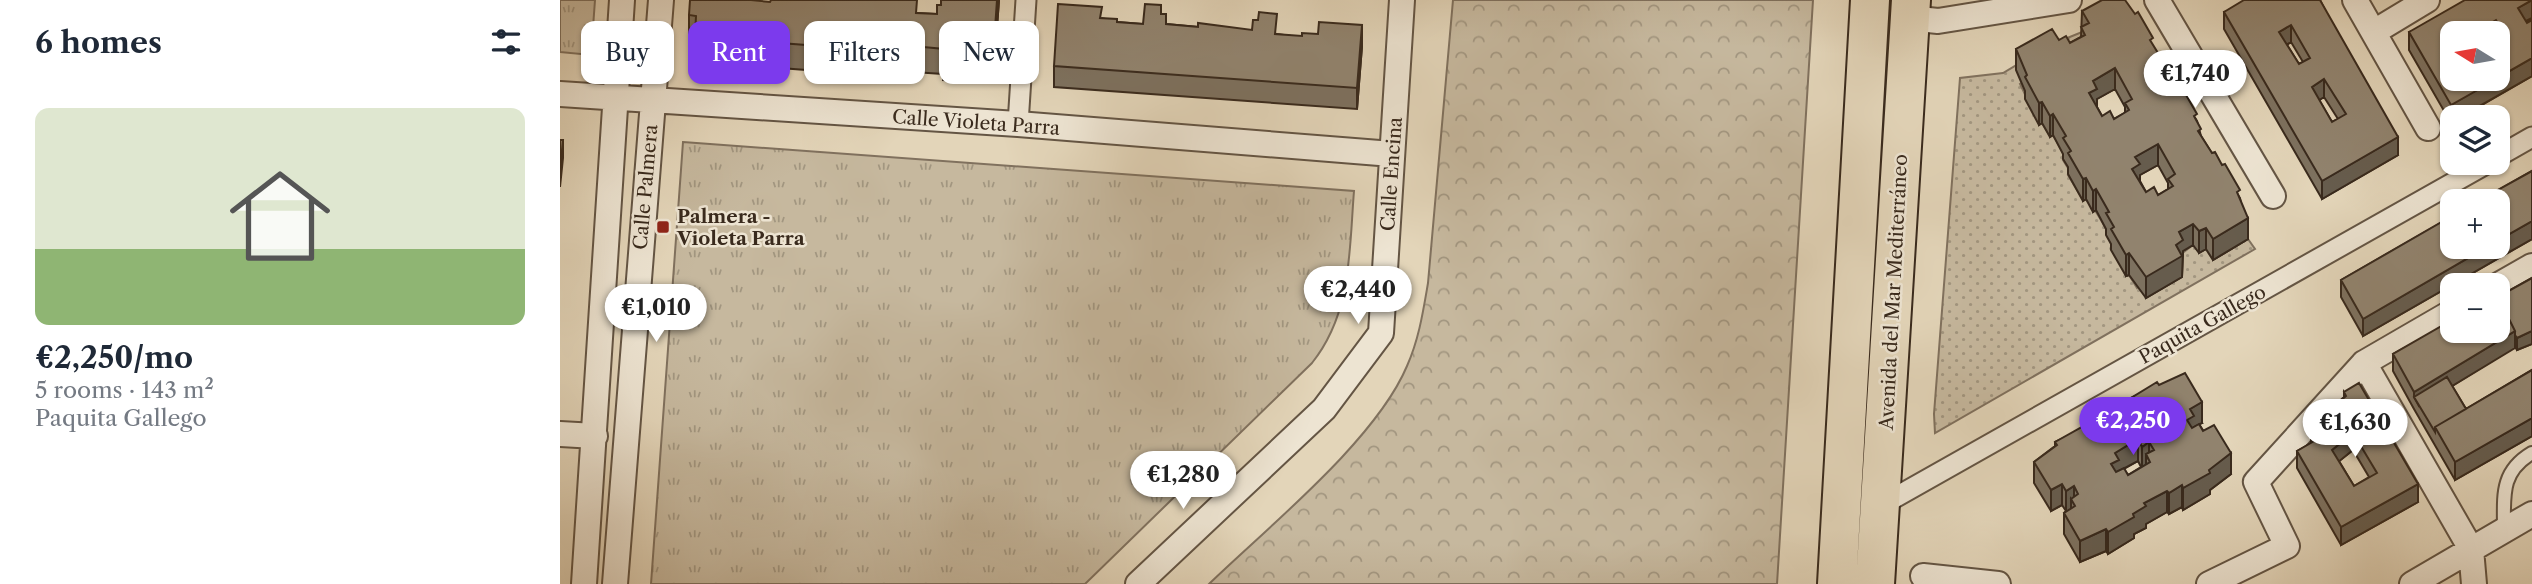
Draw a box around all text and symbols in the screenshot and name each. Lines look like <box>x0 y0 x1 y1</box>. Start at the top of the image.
chip: Buy <box>581 21 674 84</box>
chip: Rent <box>688 21 790 84</box>
chip: Filters <box>804 21 925 84</box>
chip: New <box>939 21 1039 84</box>
north arrow <box>2440 21 2510 91</box>
map controls <box>2440 21 2510 343</box>
icon: filters <box>487 23 525 61</box>
text: 6 homes <box>35 24 162 61</box>
pin: €1,740 <box>2138 50 2252 110</box>
text: €1,740 <box>2160 59 2230 87</box>
street label: Calle Violeta Parra <box>891 105 1061 140</box>
button: layers <box>2440 105 2510 175</box>
street label: Calle Encina <box>1376 116 1407 232</box>
street label: Calle Palmera <box>629 123 662 251</box>
icon: home <box>217 153 343 279</box>
street label: Avenida del Mar Mediterráneo <box>1875 153 1912 432</box>
button: + <box>2440 189 2510 259</box>
place label: Palmera - Violeta Parra <box>676 205 806 250</box>
marker: Palmera - Violeta Parra <box>655 219 671 235</box>
pin: €2,440 <box>1301 266 1415 326</box>
button: − <box>2440 273 2510 343</box>
text: €2,440 <box>1320 275 1396 303</box>
street label: Paquita Gallego <box>2135 280 2270 369</box>
pin: €1,010 <box>599 284 713 344</box>
text: €1,010 <box>621 293 691 321</box>
text: €2,250/mo <box>35 339 193 376</box>
text: 5 rooms · 143 m² <box>35 376 214 404</box>
pin: €2,250 <box>2076 398 2190 457</box>
pin: €1,630 <box>2298 400 2412 459</box>
text: Paquita Gallego <box>35 404 207 432</box>
text: €2,250 <box>2095 406 2171 434</box>
text: €1,630 <box>2319 408 2391 436</box>
pin: €1,280 <box>1126 452 1240 511</box>
text: €1,280 <box>1146 460 1220 488</box>

